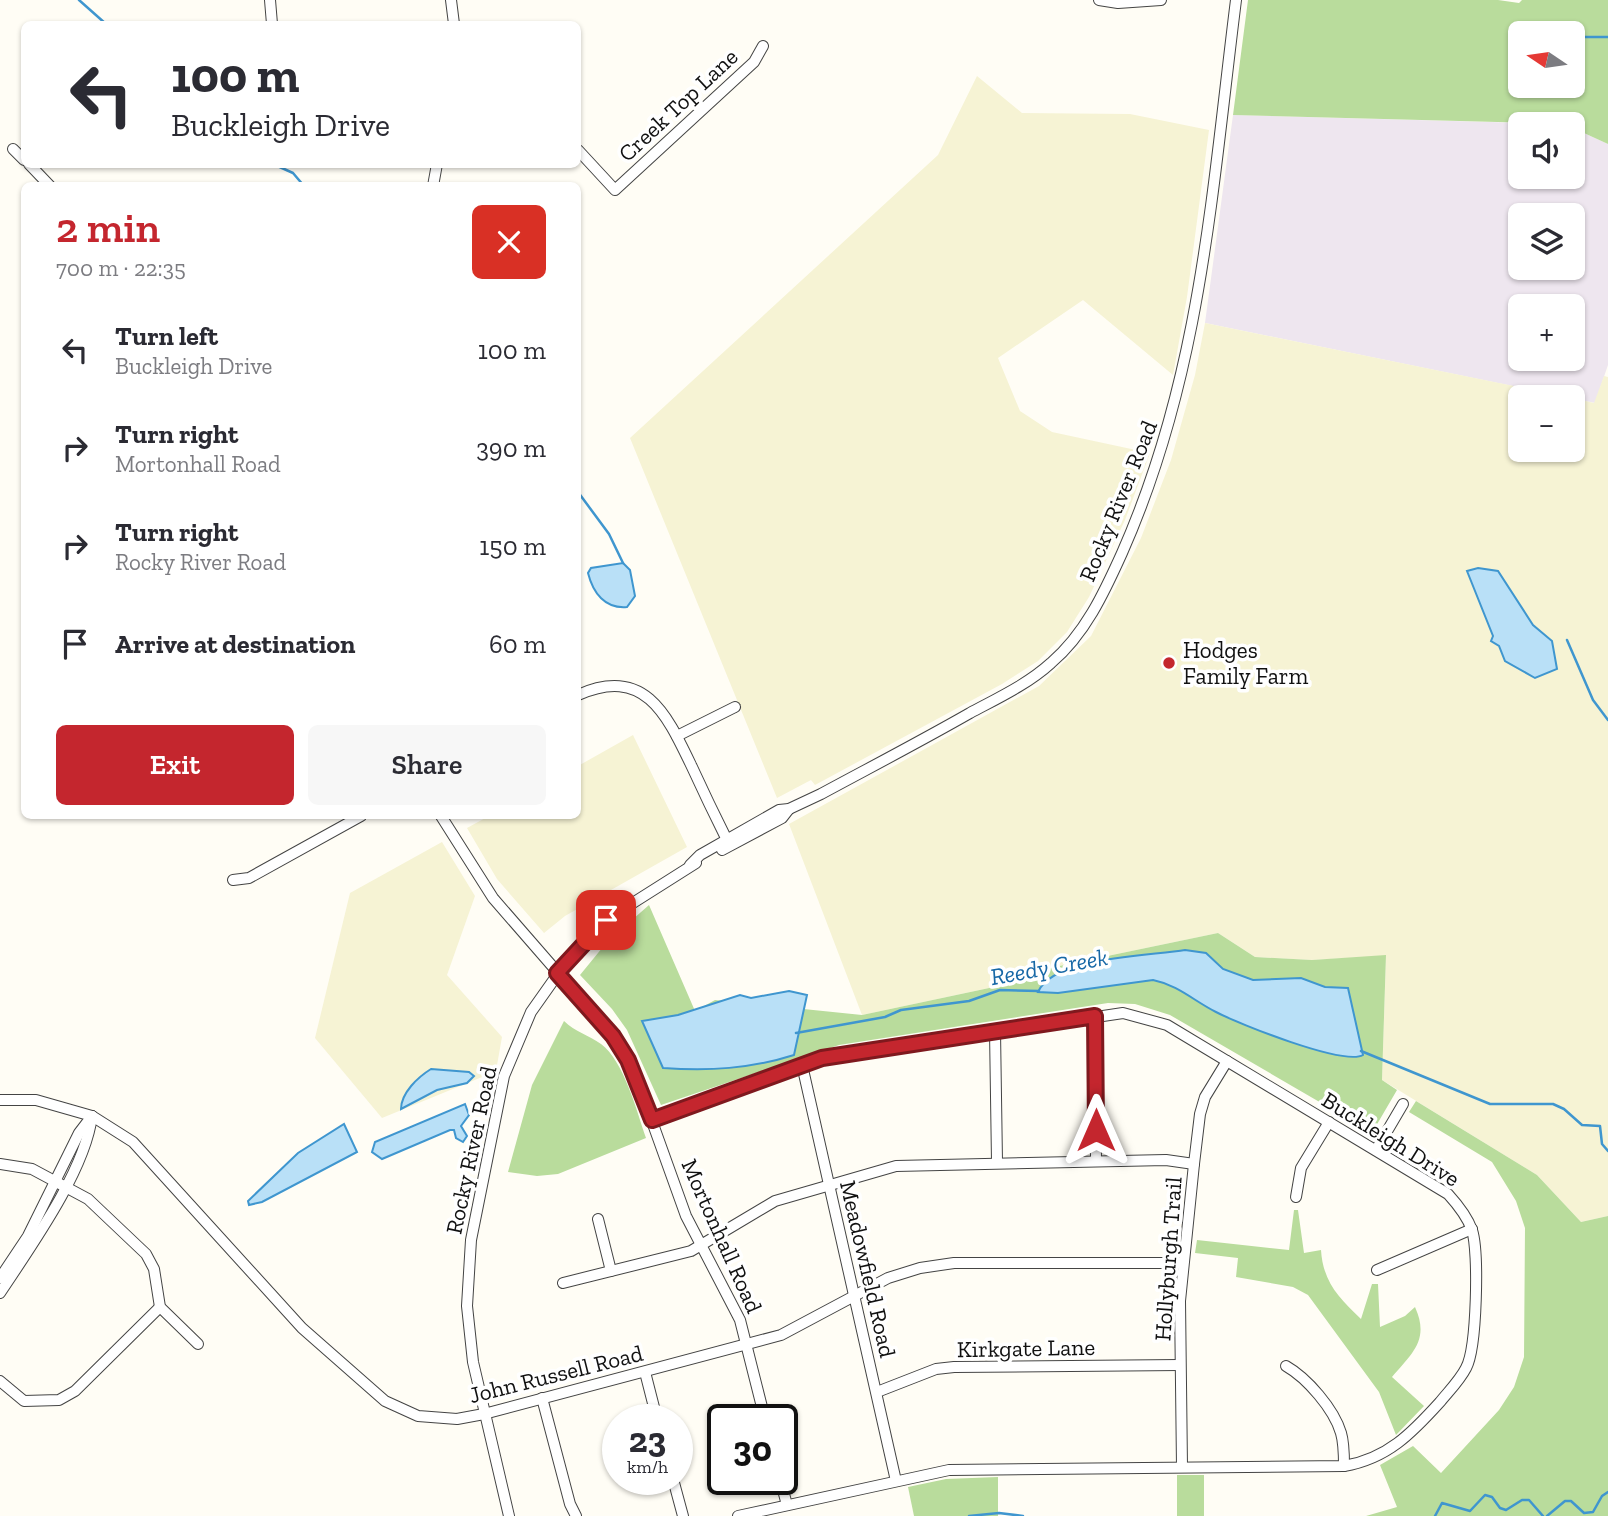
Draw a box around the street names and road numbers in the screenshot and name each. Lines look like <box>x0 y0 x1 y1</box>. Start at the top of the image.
street label: Creek Top Lane <box>613 43 743 167</box>
street label: Rocky River Road <box>1073 416 1163 586</box>
street label: Rocky River Road <box>440 1063 503 1237</box>
street label: Buckleigh Drive <box>1317 1085 1465 1193</box>
street label: Mortonhall Road <box>676 1155 769 1318</box>
street label: Hollyburgh Trail <box>1148 1176 1188 1342</box>
street label: Meadowfield Road <box>834 1178 902 1361</box>
street label: Kirkgate Lane <box>957 1333 1095 1363</box>
street label: John Russell Road <box>466 1339 646 1409</box>

